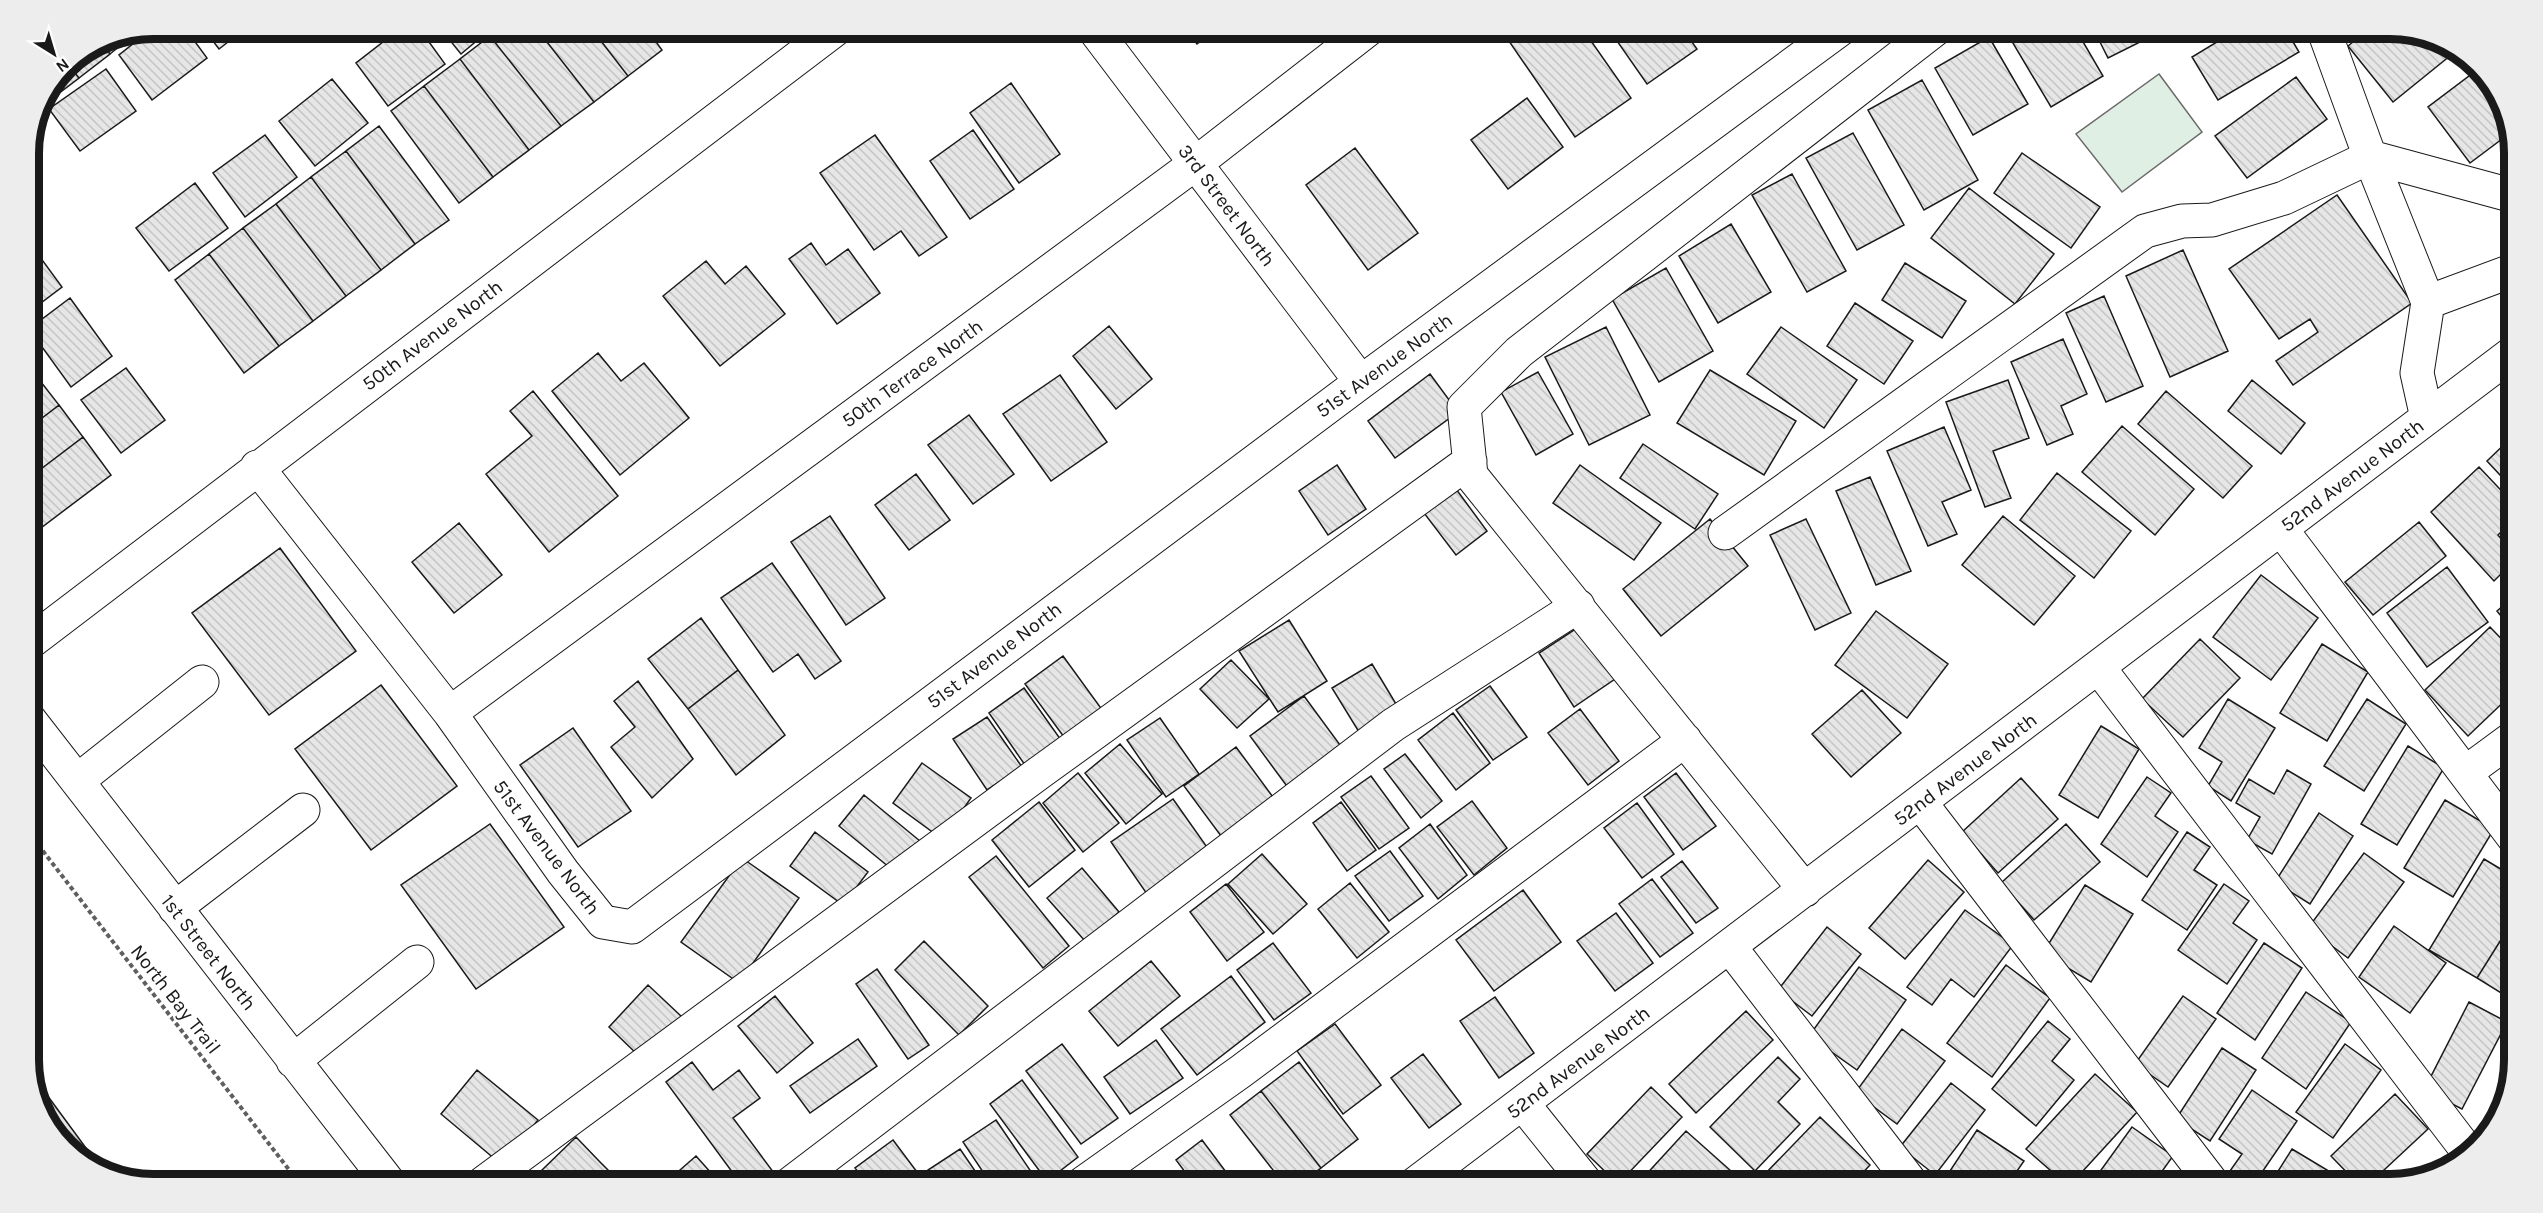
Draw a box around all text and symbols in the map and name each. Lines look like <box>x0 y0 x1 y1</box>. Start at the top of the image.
north arrow <box>24 24 84 84</box>
text: N <box>52 55 73 77</box>
street label: 3rd Street North <box>1173 140 1280 271</box>
street label: 50th Avenue North <box>358 275 507 396</box>
street label: 51st Avenue North <box>1312 308 1457 423</box>
street label: 50th Terrace North <box>837 315 987 432</box>
street label: 52nd Avenue North <box>2276 414 2429 537</box>
street label: 51st Avenue North <box>922 597 1066 714</box>
street label: 52nd Avenue North <box>1889 708 2042 831</box>
street label: 51st Avenue North <box>488 775 605 919</box>
street label: 1st Street North <box>156 890 261 1015</box>
street label: North Bay Trail <box>126 940 225 1058</box>
street label: 52nd Avenue North <box>1502 1001 1655 1124</box>

